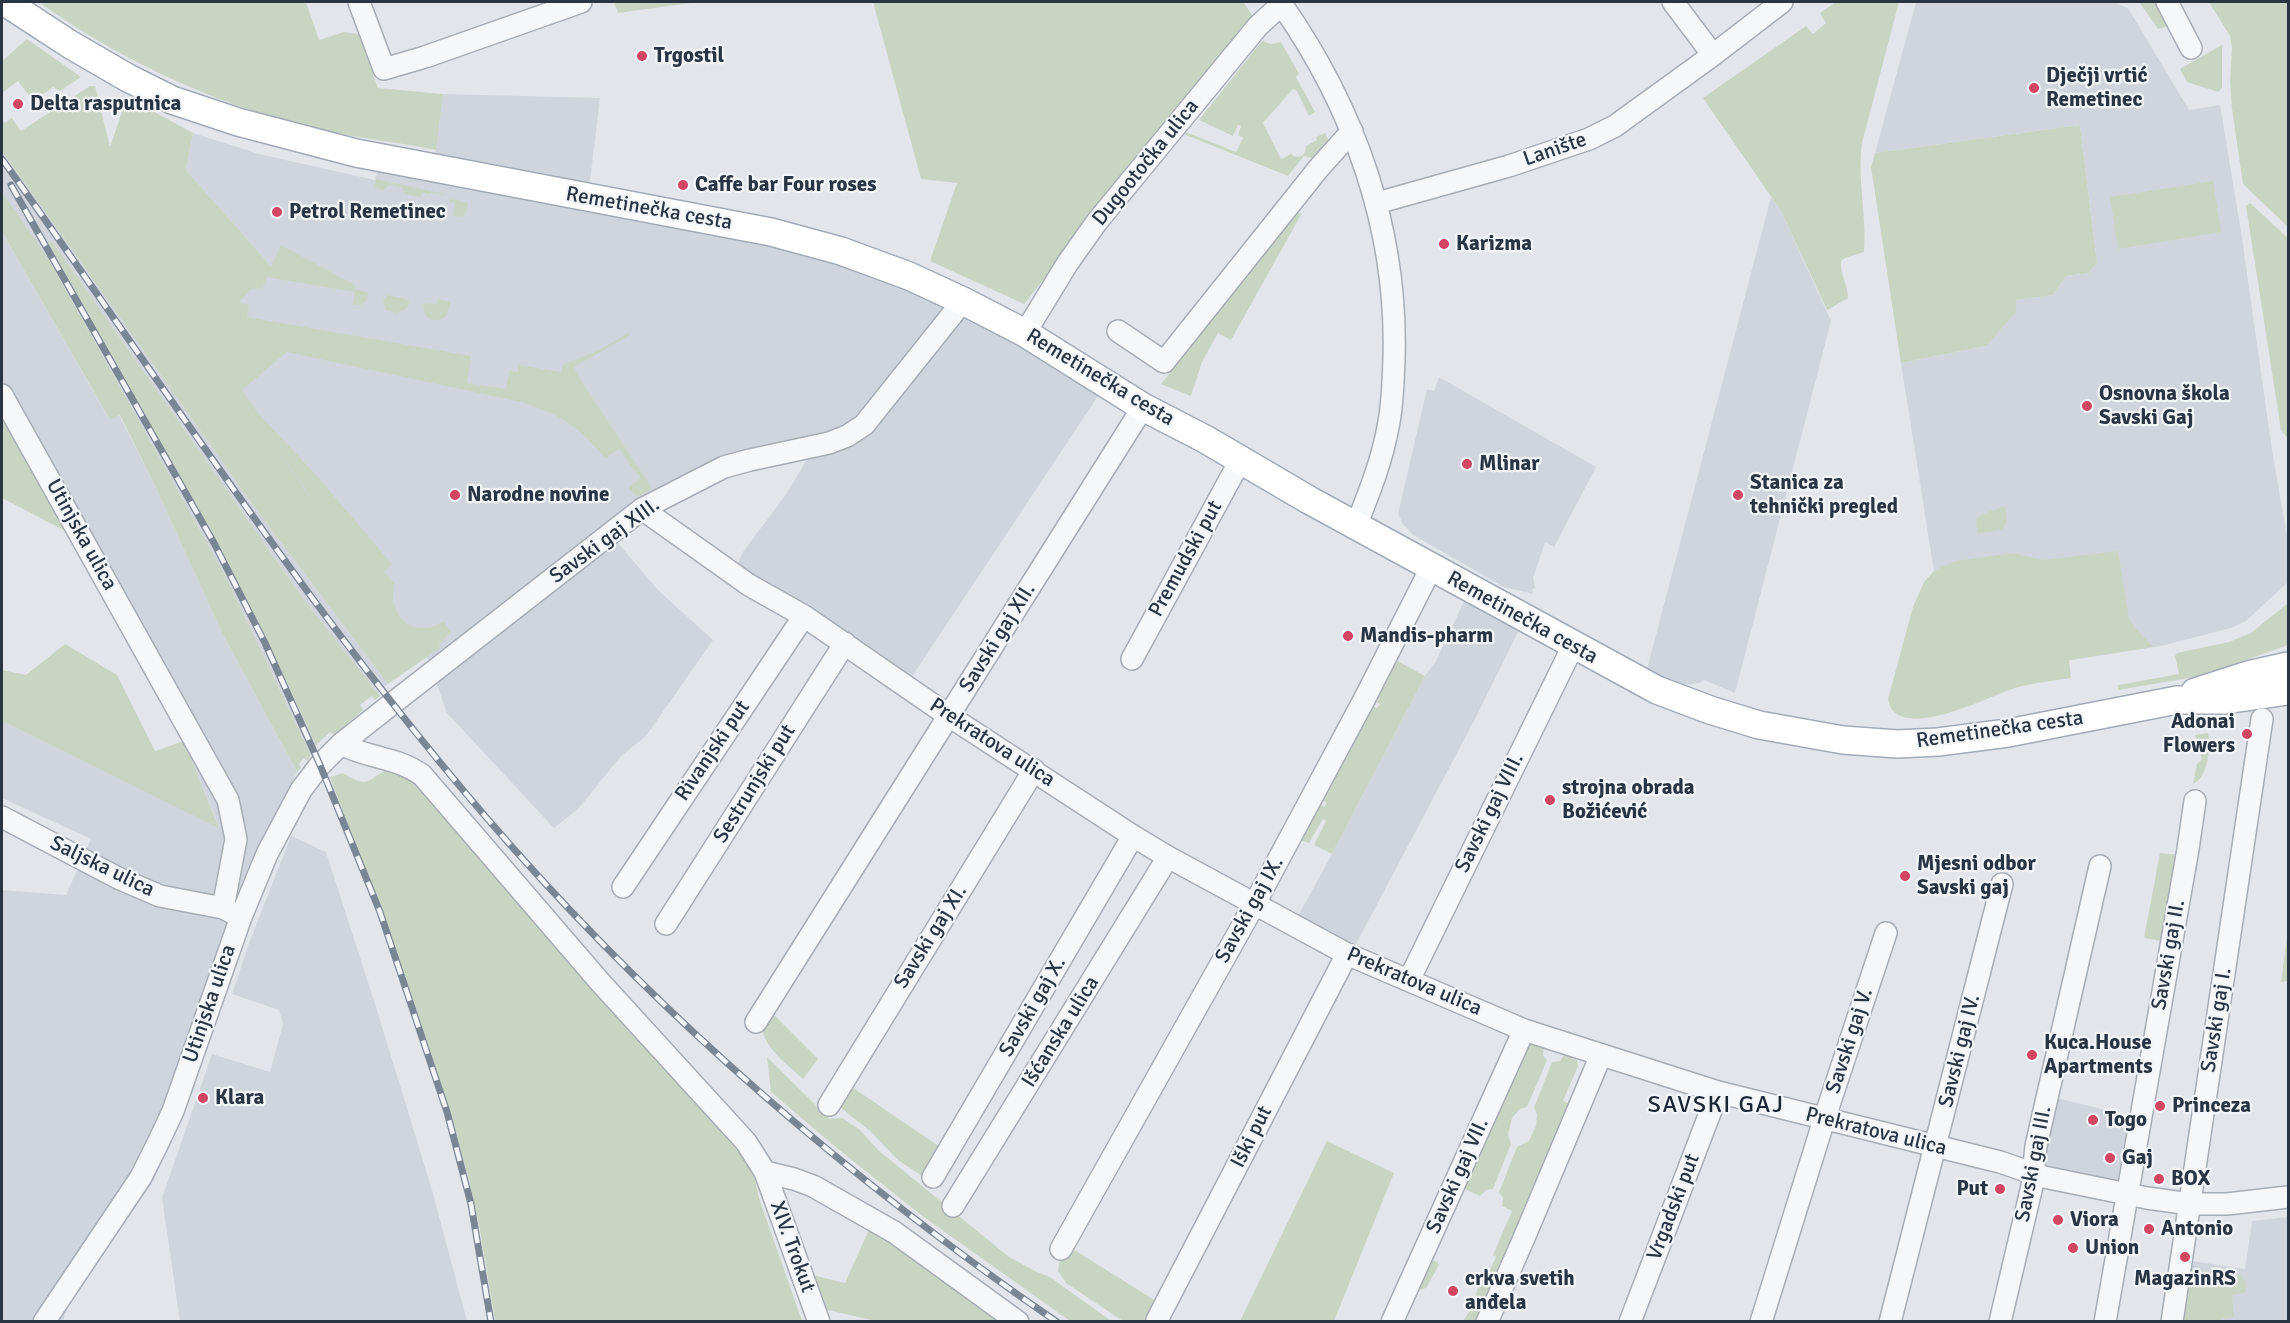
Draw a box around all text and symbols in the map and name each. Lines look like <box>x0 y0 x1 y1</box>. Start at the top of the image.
place label: Trgostil <box>654 43 724 69</box>
marker: Trgostil <box>635 49 649 63</box>
place label: Dječji vrtić Remetinec <box>2046 63 2148 113</box>
marker: Dječji vrtić Remetinec <box>2027 81 2041 95</box>
place label: Delta rasputnica <box>30 91 181 117</box>
street label: Dugootočka ulica <box>1087 95 1205 231</box>
marker: Delta rasputnica <box>11 97 25 111</box>
street label: Lanište <box>1520 127 1590 173</box>
place label: Caffe bar Four roses <box>695 172 876 198</box>
marker: Caffe bar Four roses <box>676 178 690 192</box>
street label: Remetinečka cesta <box>564 182 734 236</box>
place label: Petrol Remetinec <box>289 199 446 225</box>
marker: Petrol Remetinec <box>270 205 284 219</box>
place label: Karizma <box>1456 231 1532 257</box>
marker: Karizma <box>1437 237 1451 251</box>
street label: Remetinečka cesta <box>1021 324 1179 432</box>
place label: Osnovna škola Savski Gaj <box>2099 381 2230 431</box>
marker: Osnovna škola Savski Gaj <box>2080 399 2094 413</box>
place label: Mlinar <box>1479 451 1540 477</box>
marker: Mlinar <box>1460 457 1474 471</box>
place label: Stanica za tehnički pregled <box>1750 470 1898 520</box>
street label: Utinjska ulica <box>40 475 122 595</box>
place label: Narodne novine <box>467 482 609 508</box>
marker: Narodne novine <box>448 488 462 502</box>
marker: Stanica za tehnički pregled <box>1731 488 1745 502</box>
street label: Savski gaj XIII. <box>545 493 665 589</box>
street label: Premudski put <box>1144 497 1228 621</box>
street label: Remetinečka cesta <box>1442 566 1602 670</box>
street label: Savski gaj XII. <box>954 579 1042 697</box>
place label: Mandis-pharm <box>1360 623 1493 649</box>
marker: Mandis-pharm <box>1341 629 1355 643</box>
street label: Prekratova ulica <box>925 693 1059 793</box>
street label: Rivanjski put <box>670 696 756 806</box>
street label: Remetinečka cesta <box>1915 706 2085 754</box>
place label: Adonai Flowers <box>2163 709 2235 759</box>
street label: Sestrunjski put <box>709 720 801 848</box>
marker: Adonai Flowers <box>2240 727 2254 741</box>
street label: Savski gaj VIII. <box>1450 749 1530 877</box>
place label: strojna obrada Božićević <box>1562 775 1695 825</box>
marker: strojna obrada Božićević <box>1543 793 1557 807</box>
street label: Saljska ulica <box>46 831 158 903</box>
place label: Mjesni odbor Savski gaj <box>1917 851 2036 901</box>
street label: Savski gaj IX. <box>1210 852 1290 968</box>
marker: Mjesni odbor Savski gaj <box>1898 869 1912 883</box>
street label: Savski gaj XI. <box>889 880 973 994</box>
street label: Savski gaj II. <box>2147 898 2191 1012</box>
street label: Utinjska ulica <box>178 942 242 1066</box>
street label: Prekratova ulica <box>1343 942 1485 1022</box>
street label: Savski gaj X. <box>994 952 1072 1062</box>
street label: Savski gaj I. <box>2196 966 2238 1074</box>
street label: Išćanska ulica <box>1017 972 1105 1092</box>
street label: Savski gaj V. <box>1821 985 1879 1097</box>
street label: Savski gaj IV. <box>1934 992 1986 1110</box>
place label: Kuca.House Apartments <box>2044 1030 2153 1080</box>
marker: Kuca.House Apartments <box>2025 1048 2039 1062</box>
place label: Klara <box>215 1085 264 1111</box>
marker: Klara <box>196 1091 210 1105</box>
district label: SAVSKI GAJ <box>1648 1092 1784 1120</box>
place label: Princeza <box>2172 1093 2251 1119</box>
marker: Princeza <box>2153 1099 2167 1113</box>
street label: Iški put <box>1226 1102 1278 1172</box>
street label: Prekratova ulica <box>1803 1102 1949 1162</box>
street label: Savski gaj III. <box>2010 1104 2058 1224</box>
place label: Togo <box>2105 1107 2147 1133</box>
marker: Togo <box>2086 1113 2100 1127</box>
street label: Savski gaj VII. <box>1421 1114 1495 1238</box>
place label: Gaj <box>2122 1145 2153 1171</box>
street label: Vrgadski put <box>1642 1150 1706 1264</box>
marker: Gaj <box>2103 1151 2117 1165</box>
place label: BOX <box>2171 1166 2210 1192</box>
marker: BOX <box>2152 1172 2166 1186</box>
place label: Put <box>1956 1176 1988 1202</box>
marker: Put <box>1993 1182 2007 1196</box>
street label: XIV. Trokut <box>764 1198 820 1296</box>
place label: Viora <box>2070 1207 2119 1233</box>
marker: Viora <box>2051 1213 2065 1227</box>
place label: Antonio <box>2161 1216 2233 1242</box>
marker: Antonio <box>2142 1222 2156 1236</box>
place label: Union <box>2085 1235 2139 1261</box>
marker: Union <box>2066 1241 2080 1255</box>
marker: MagazinRS <box>2178 1250 2192 1264</box>
place label: crkva svetih anđela <box>1465 1266 1575 1316</box>
place label: MagazinRS <box>2134 1266 2236 1292</box>
marker: crkva svetih anđela <box>1446 1284 1460 1298</box>

